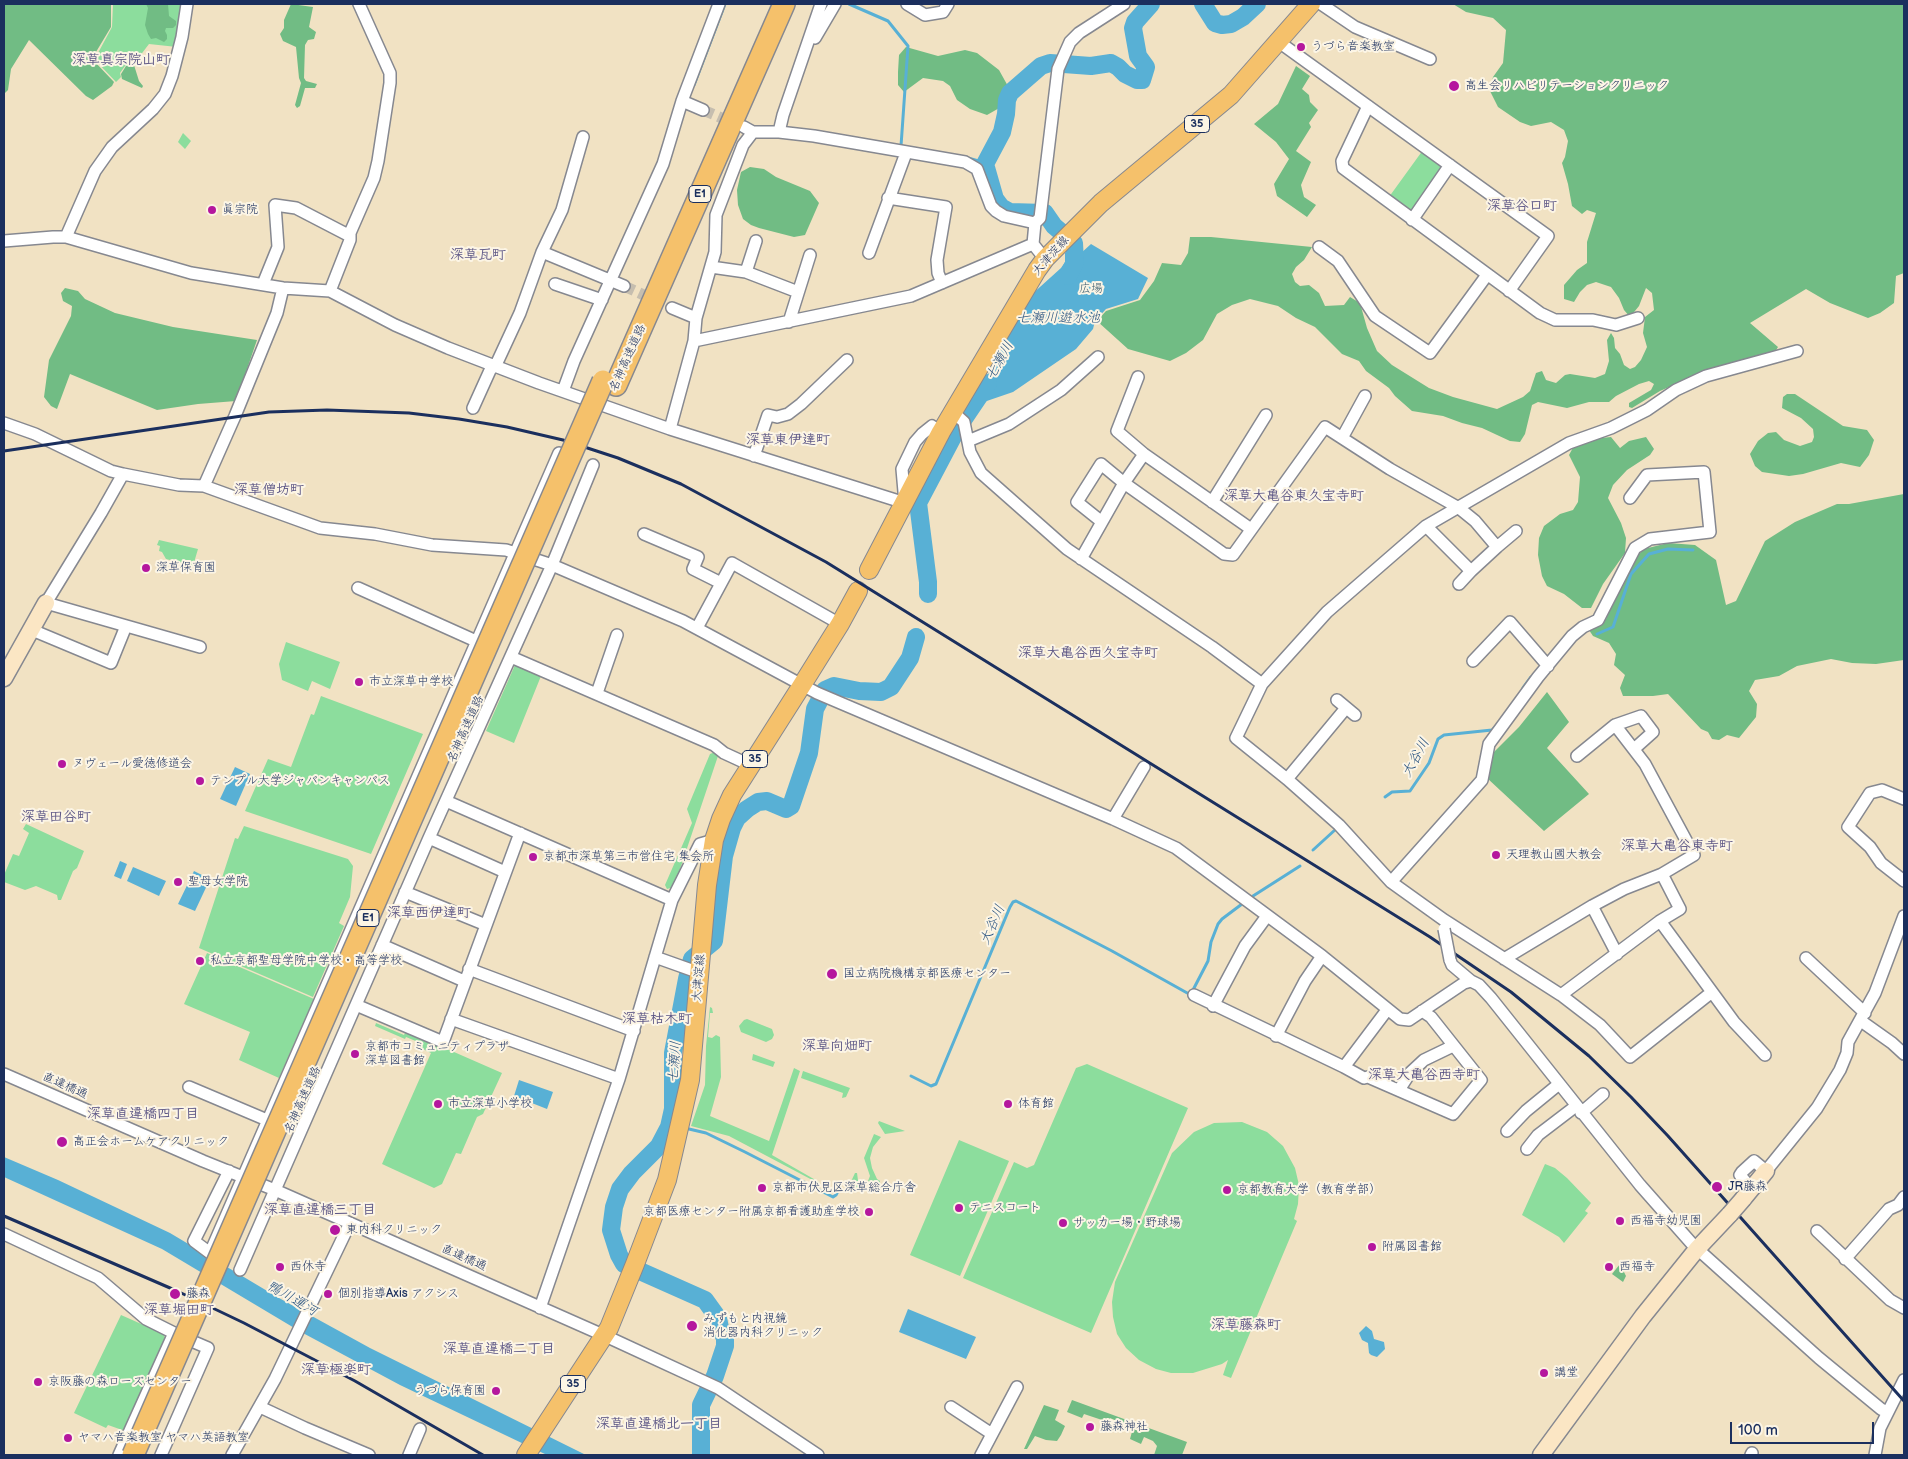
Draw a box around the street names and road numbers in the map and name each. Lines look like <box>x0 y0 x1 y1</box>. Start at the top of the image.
road number: 35 <box>1184 116 1210 132</box>
road number: E1 <box>689 185 711 202</box>
street label: 大津淀線 <box>1030 233 1072 279</box>
street label: 名神高速道路 <box>607 322 649 394</box>
street label: 名神高速道路 <box>445 693 487 765</box>
road number: 35 <box>742 751 768 768</box>
road number: E1 <box>357 910 379 926</box>
street label: 大津淀線 <box>690 953 708 1003</box>
street label: 名神高速道路 <box>282 1064 324 1136</box>
street label: 直違橋通 <box>40 1070 90 1102</box>
street label: 直違橋通 <box>439 1242 489 1274</box>
road number: 35 <box>560 1376 586 1392</box>

